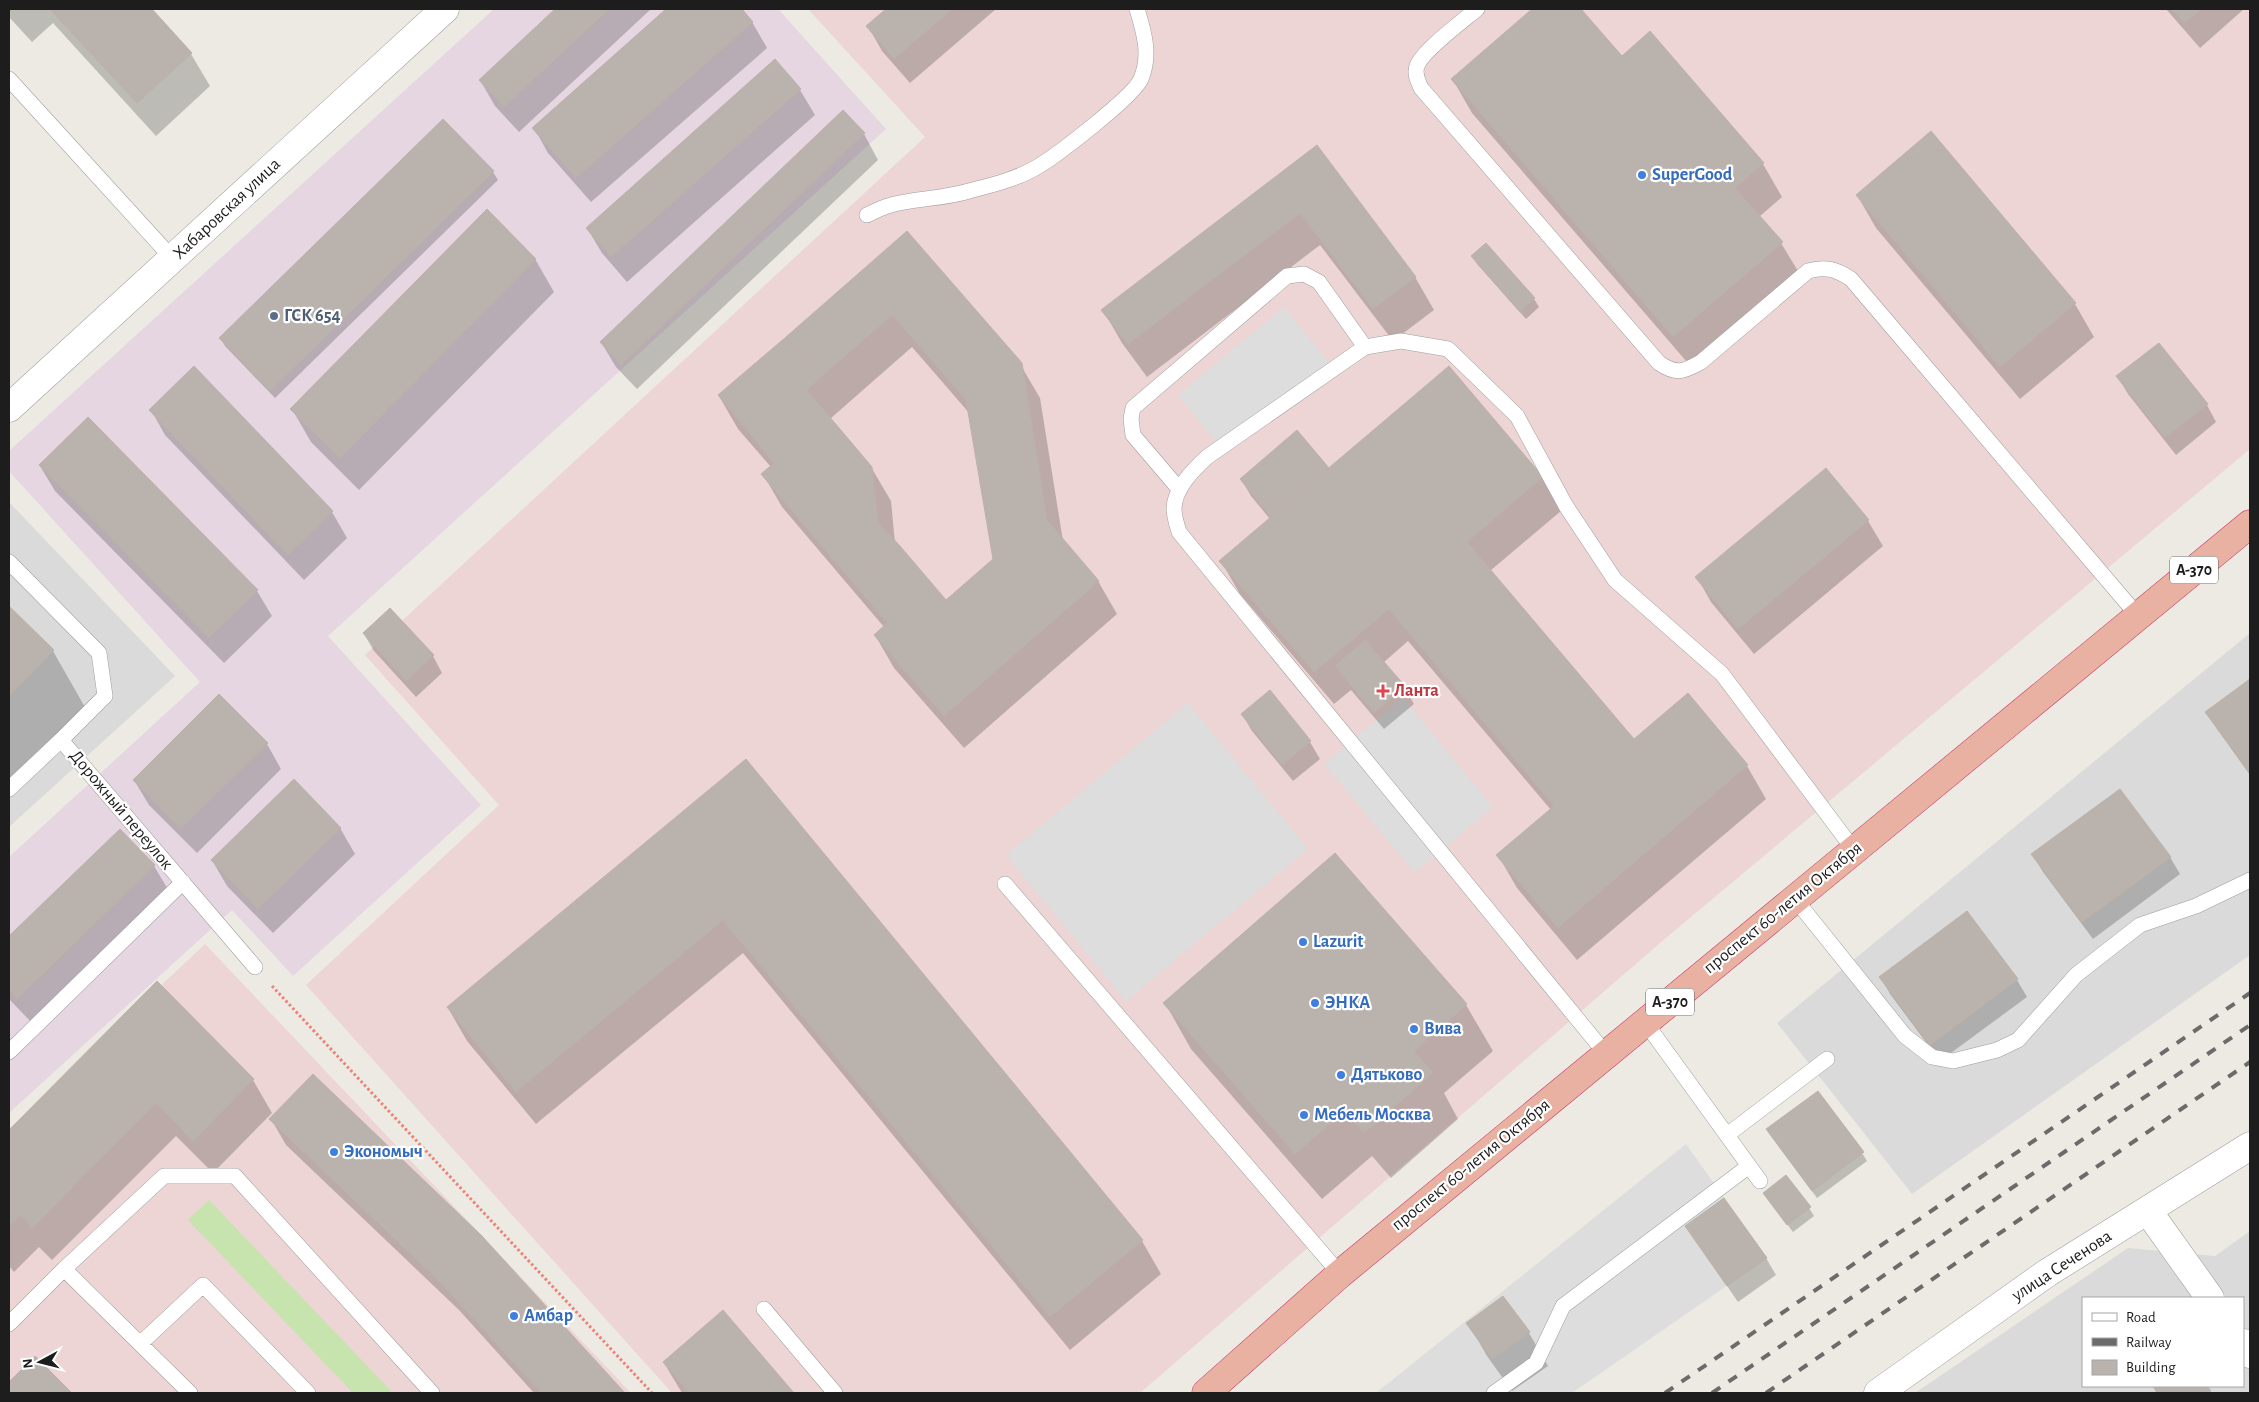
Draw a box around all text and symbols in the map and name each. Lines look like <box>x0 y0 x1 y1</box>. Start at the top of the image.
street label: Хабаровская улица <box>169 154 284 263</box>
place label: SuperGood <box>1652 166 1733 184</box>
marker: SuperGood <box>1636 169 1648 181</box>
place label: ГСК 654 <box>284 307 341 325</box>
marker: ГСК 654 <box>268 310 280 322</box>
road number: А-370 <box>2170 556 2218 584</box>
place label: Ланта <box>1394 682 1439 700</box>
marker: Ланта <box>1376 684 1390 698</box>
street label: Дорожный переулок <box>66 747 177 874</box>
street label: проспект 60-летия Октября <box>1700 838 1866 977</box>
place label: Lazurit <box>1313 933 1363 951</box>
marker: Lazurit <box>1297 936 1309 948</box>
road number: А-370 <box>1646 989 1694 1016</box>
place label: ЭНКА <box>1325 994 1370 1012</box>
marker: ЭНКА <box>1309 997 1321 1009</box>
place label: Вива <box>1424 1020 1462 1038</box>
marker: Вива <box>1408 1023 1420 1035</box>
place label: Дятьково <box>1351 1066 1422 1084</box>
marker: Дятьково <box>1335 1069 1347 1081</box>
street label: проспект 60-летия Октября <box>1388 1095 1554 1234</box>
place label: Мебель Москва <box>1314 1106 1432 1124</box>
marker: Мебель Москва <box>1298 1109 1310 1121</box>
place label: Экономыч <box>344 1143 423 1161</box>
marker: Экономыч <box>328 1146 340 1158</box>
street label: улица Сеченова <box>2008 1227 2115 1305</box>
legend <box>2082 1297 2244 1387</box>
place label: Амбар <box>524 1307 573 1325</box>
marker: Амбар <box>508 1310 520 1322</box>
text: Road <box>2126 1310 2156 1325</box>
text: Railway <box>2126 1335 2172 1350</box>
north arrow <box>15 1337 65 1387</box>
text: N <box>21 1358 36 1369</box>
text: Building <box>2126 1360 2176 1375</box>

